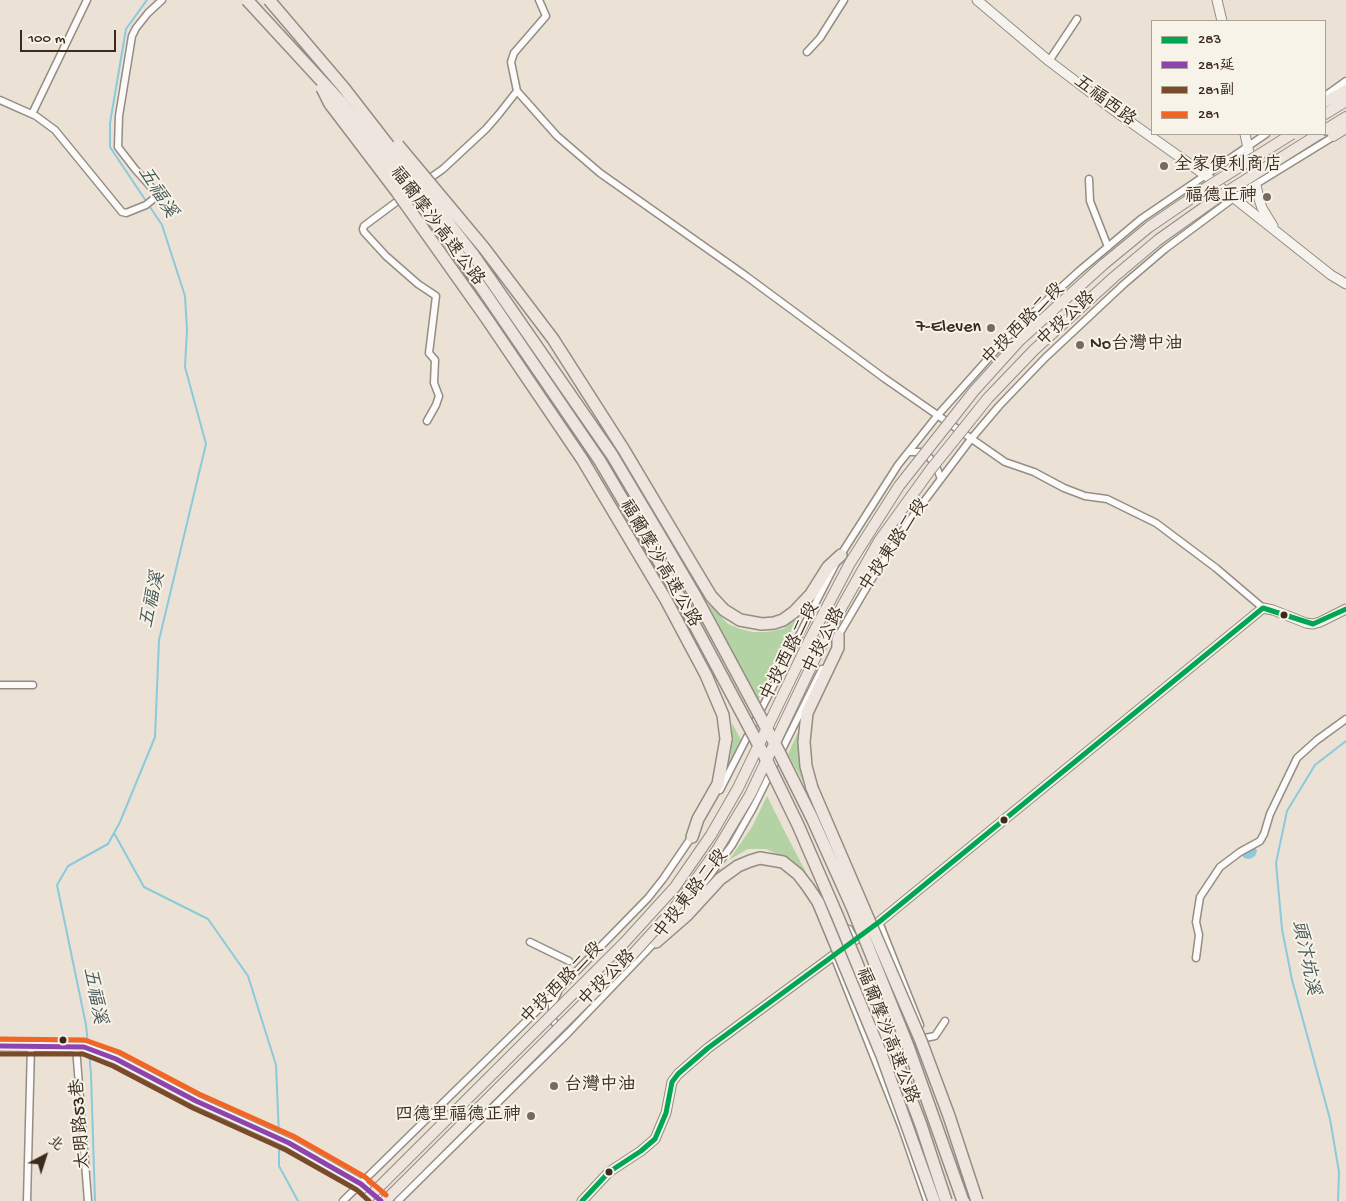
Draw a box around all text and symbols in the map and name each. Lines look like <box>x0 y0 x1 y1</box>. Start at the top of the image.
scale bar <box>22 20 119 52</box>
legend <box>1151 20 1326 135</box>
text: 100 m <box>28 30 65 48</box>
text: 283 <box>1198 31 1221 49</box>
text: 281延 <box>1198 57 1235 75</box>
street label: 五福西路 <box>1069 72 1139 132</box>
text: 281副 <box>1198 82 1235 100</box>
text: 281 <box>1198 106 1220 124</box>
place label: 全家便利商店 <box>1174 155 1282 177</box>
marker: 全家便利商店 <box>1158 160 1170 172</box>
water label: 五福溪 <box>131 163 181 223</box>
street label: 福爾摩沙高速公路 <box>384 163 488 291</box>
place label: 福德正神 <box>1185 186 1257 208</box>
marker: 福德正神 <box>1261 191 1273 203</box>
street label: 中投西路二段 <box>978 279 1070 371</box>
street label: 中投公路 <box>1033 288 1101 352</box>
place label: 7-Eleven <box>916 317 981 339</box>
marker: 7-Eleven <box>985 322 997 334</box>
place label: No台灣中油 <box>1090 334 1183 356</box>
marker: No台灣中油 <box>1074 339 1086 351</box>
street label: 中投東路二段 <box>856 495 934 597</box>
street label: 福爾摩沙高速公路 <box>614 496 704 632</box>
water label: 五福溪 <box>136 570 172 630</box>
street label: 中投西路二段 <box>757 599 825 705</box>
street label: 中投公路 <box>799 604 851 678</box>
unlabelled marker <box>1279 610 1289 620</box>
unlabelled marker <box>999 815 1009 825</box>
street label: 中投東路二段 <box>650 846 734 944</box>
water label: 頭汴坑溪 <box>1285 918 1323 998</box>
street label: 中投西路二段 <box>517 938 609 1030</box>
street label: 中投公路 <box>575 946 641 1012</box>
street label: 福爾摩沙高速公路 <box>850 965 922 1107</box>
water label: 五福溪 <box>76 966 110 1026</box>
unlabelled marker <box>58 1035 68 1045</box>
place label: 台灣中油 <box>564 1075 636 1097</box>
street label: 太明路53巷 <box>68 1078 96 1170</box>
marker: 台灣中油 <box>548 1080 560 1092</box>
place label: 四德里福德正神 <box>395 1105 521 1127</box>
marker: 四德里福德正神 <box>525 1110 537 1122</box>
north arrow <box>20 1131 70 1181</box>
text: 北 <box>44 1133 66 1155</box>
unlabelled marker <box>604 1167 614 1177</box>

